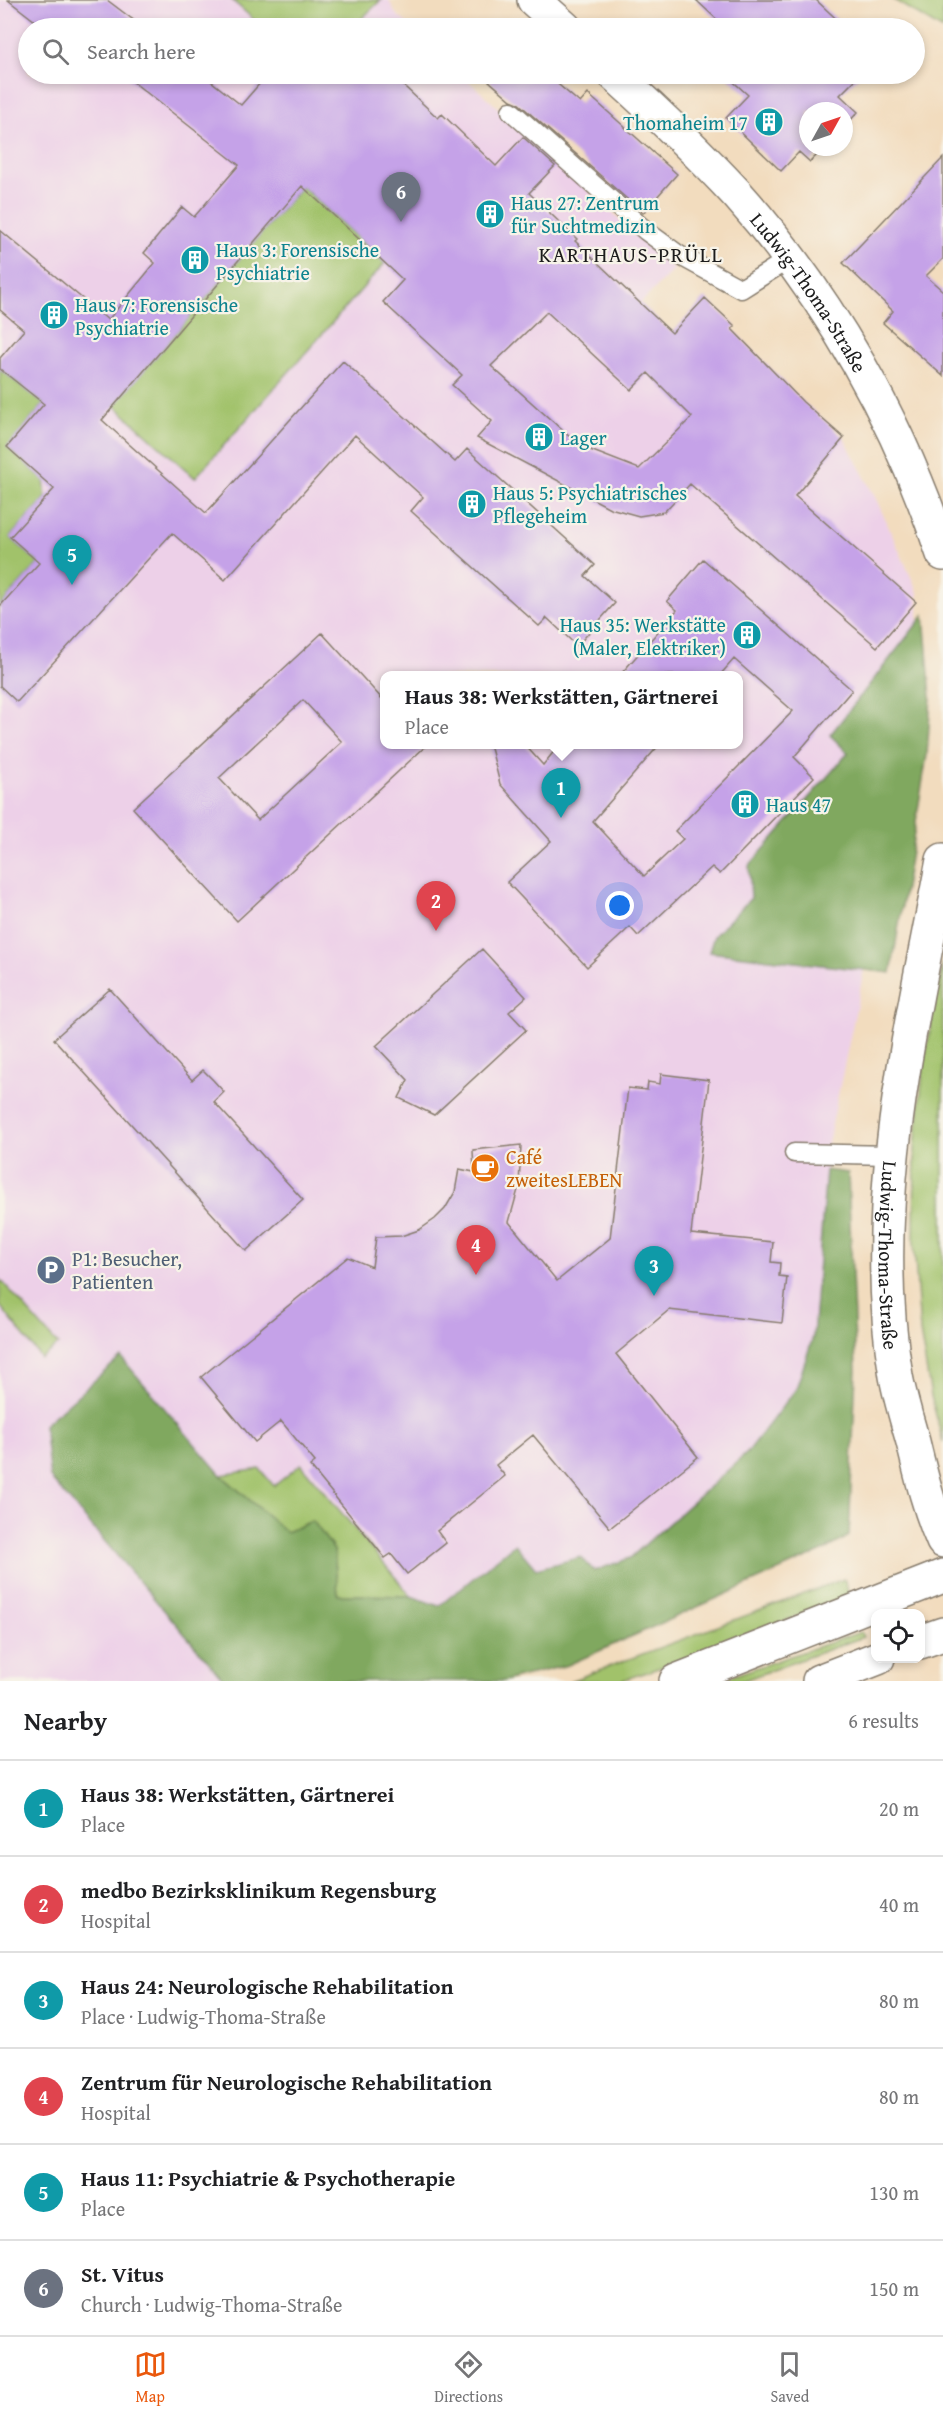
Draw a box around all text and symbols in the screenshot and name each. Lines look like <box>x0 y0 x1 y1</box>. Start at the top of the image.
search box <box>18 18 925 84</box>
icon: search <box>39 35 72 68</box>
text: Search here <box>87 35 196 67</box>
north arrow <box>799 102 853 156</box>
building icon: Thomaheim 17 <box>753 106 785 138</box>
place label: Thomaheim 17 <box>623 108 748 137</box>
pin: 6 <box>382 172 420 222</box>
place label: Haus 27: Zentrum für Suchtmedizin <box>511 188 660 240</box>
building icon: Haus 27: Zentrum für Suchtmedizin <box>474 198 506 230</box>
street label: Ludwig-Thoma-Straße <box>744 206 875 377</box>
place label: Haus 3: Forensische Psychiatrie <box>216 235 379 287</box>
district label: KARTHAUS-PRÜLL <box>539 239 723 270</box>
building icon: Haus 3: Forensische Psychiatrie <box>179 244 211 276</box>
place label: Haus 7: Forensische Psychiatrie <box>75 290 238 342</box>
building icon: Haus 7: Forensische Psychiatrie <box>38 299 70 331</box>
building icon: Lager <box>523 421 555 453</box>
place label: Lager <box>560 423 607 452</box>
place label: Haus 5: Psychiatrisches Pflegeheim <box>493 478 687 530</box>
building icon: Haus 5: Psychiatrisches Pflegeheim <box>456 488 488 520</box>
pin: 5 <box>52 536 92 585</box>
place label: Haus 35: Werkstätte (Maler, Elektriker) <box>560 610 726 662</box>
building icon: Haus 35: Werkstätte (Maler, Elektriker) <box>731 619 763 651</box>
popup <box>380 671 743 749</box>
text: Haus 38: Werkstätten, Gärtnerei <box>405 680 718 712</box>
text: Place <box>405 712 449 741</box>
pin: 1 <box>542 768 580 818</box>
building icon: Haus 47 <box>729 788 761 820</box>
place label: Haus 47 <box>766 790 831 819</box>
pin: 2 <box>416 882 456 931</box>
your location <box>605 891 634 920</box>
place label: Café zweitesLEBEN <box>506 1142 622 1194</box>
cafe icon: Café zweitesLEBEN <box>469 1152 501 1184</box>
street label: Ludwig-Thoma-Straße <box>872 1160 907 1351</box>
pin: 4 <box>456 1226 496 1275</box>
place label: P1: Besucher, Patienten <box>72 1244 182 1296</box>
pin: 3 <box>634 1246 674 1296</box>
parking icon: P1: Besucher, Patienten <box>35 1254 67 1286</box>
map controls <box>871 1609 925 1663</box>
button: locate <box>871 1609 925 1663</box>
text: Nearby <box>24 1701 107 1740</box>
text: 6 results <box>848 1706 919 1735</box>
text: Haus 38: Werkstätten, Gärtnerei <box>81 1778 394 1810</box>
text: 1 <box>38 1794 49 1823</box>
text: 20 m <box>879 1794 919 1823</box>
text: Place <box>81 1810 125 1839</box>
text: medbo Bezirksklinikum Regensburg <box>81 1874 436 1906</box>
text: 2 <box>38 1890 49 1919</box>
text: 40 m <box>879 1890 919 1919</box>
text: Hospital <box>81 1906 151 1935</box>
text: Haus 24: Neurologische Rehabilitation <box>81 1970 453 2002</box>
text: 3 <box>38 1986 49 2015</box>
text: 80 m <box>879 1986 919 2015</box>
text: Place · Ludwig-Thoma-Straße <box>81 2002 326 2031</box>
text: Zentrum für Neurologische Rehabilitation <box>81 2066 492 2098</box>
text: 4 <box>38 2082 49 2111</box>
text: 80 m <box>879 2082 919 2111</box>
text: Hospital <box>81 2098 151 2127</box>
text: Haus 11: Psychiatrie & Psychotherapie <box>81 2162 455 2194</box>
text: 5 <box>38 2178 49 2207</box>
text: 130 m <box>869 2178 919 2207</box>
text: Place <box>81 2194 125 2223</box>
text: St. Vitus <box>81 2258 164 2290</box>
text: 6 <box>38 2274 49 2303</box>
text: 150 m <box>869 2274 919 2303</box>
text: Church · Ludwig-Thoma-Straße <box>81 2290 342 2319</box>
tab: Map <box>134 2348 167 2408</box>
tab: Directions <box>434 2348 503 2408</box>
tab: Saved <box>770 2348 809 2408</box>

